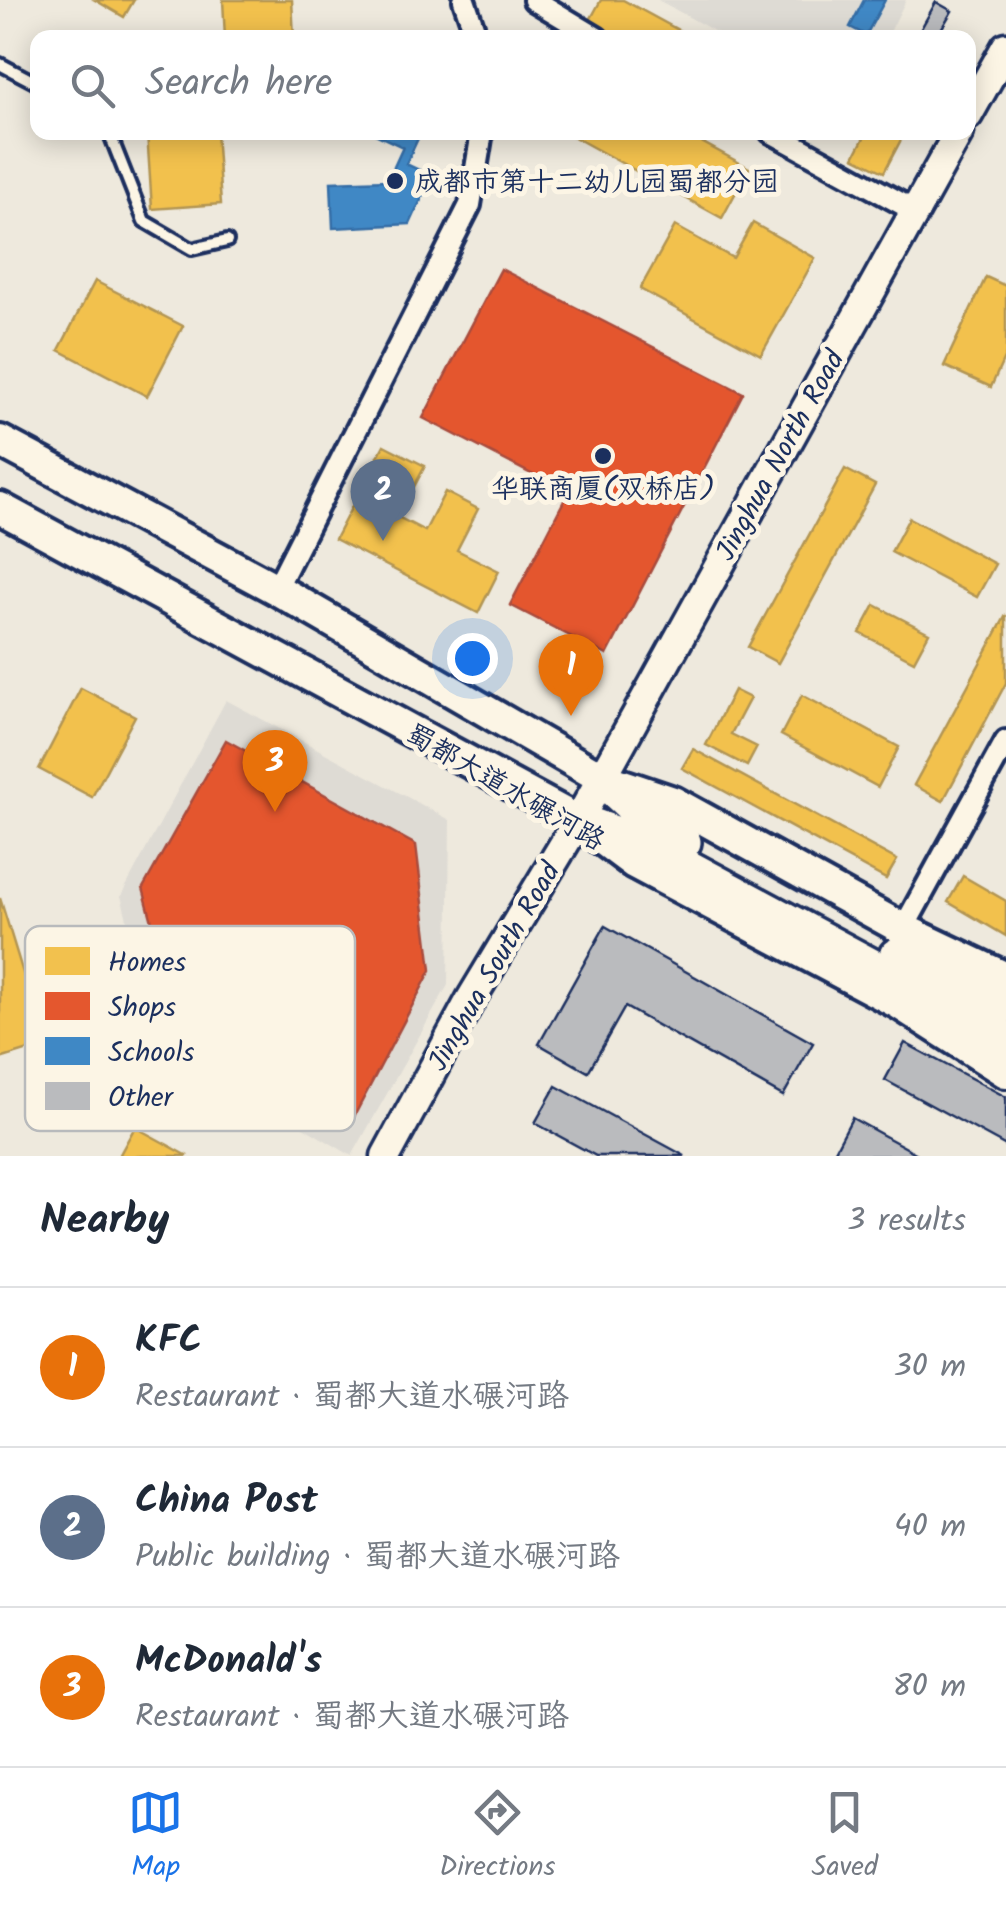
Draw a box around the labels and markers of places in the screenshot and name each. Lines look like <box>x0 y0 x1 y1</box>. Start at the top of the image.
place label: 成都市第十二幼儿园蜀都分园 <box>415 161 779 206</box>
marker: 成都市第十二幼儿园蜀都分园 <box>384 170 406 192</box>
marker: 华联商厦(双桥店) <box>592 445 614 467</box>
pin: 2 <box>350 458 416 541</box>
place label: 华联商厦(双桥店) <box>491 468 715 513</box>
pin: 1 <box>538 634 604 716</box>
pin: 3 <box>242 730 308 812</box>

